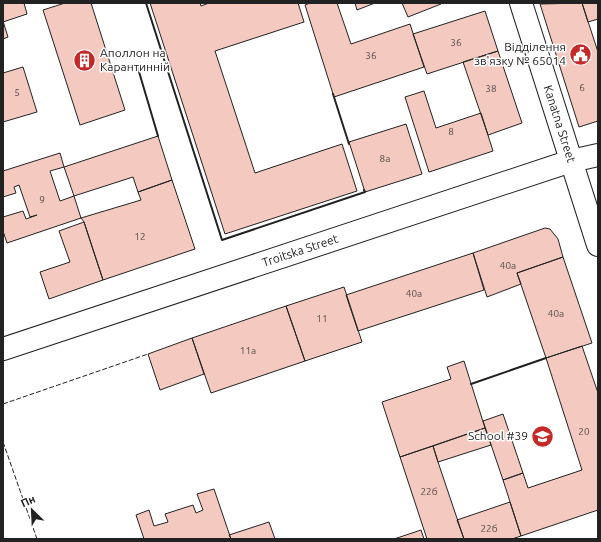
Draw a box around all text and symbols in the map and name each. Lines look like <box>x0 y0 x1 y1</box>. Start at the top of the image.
house number: 36 <box>450 37 462 48</box>
place label: Відділення зв'язку № 65014 <box>474 40 566 67</box>
public building icon: Відділення зв'язку № 65014 <box>568 41 594 67</box>
place label: Аполлон на Карантинній <box>100 46 170 73</box>
building icon: Аполлон на Карантинній <box>71 47 97 73</box>
house number: 36 <box>365 50 377 61</box>
house number: 6 <box>579 82 585 93</box>
house number: 38 <box>485 83 497 94</box>
street label: Kanatna Street <box>542 84 578 164</box>
house number: 5 <box>14 87 20 98</box>
house number: 8 <box>448 126 454 137</box>
house number: 8а <box>380 153 390 164</box>
house number: 9 <box>39 194 45 205</box>
house number: 12 <box>134 231 146 242</box>
street label: Troitska Street <box>260 231 340 269</box>
house number: 40а <box>500 260 516 271</box>
house number: 40а <box>406 288 422 299</box>
house number: 40а <box>548 308 564 319</box>
house number: 11 <box>316 313 328 324</box>
house number: 11а <box>240 345 256 356</box>
school or university icon: School #39 <box>530 423 556 449</box>
house number: 20 <box>578 426 590 437</box>
place label: School #39 <box>468 429 528 442</box>
house number: 22б <box>420 486 438 497</box>
north arrow <box>12 490 52 530</box>
text: Пн <box>19 492 37 509</box>
house number: 22б <box>480 523 498 534</box>

